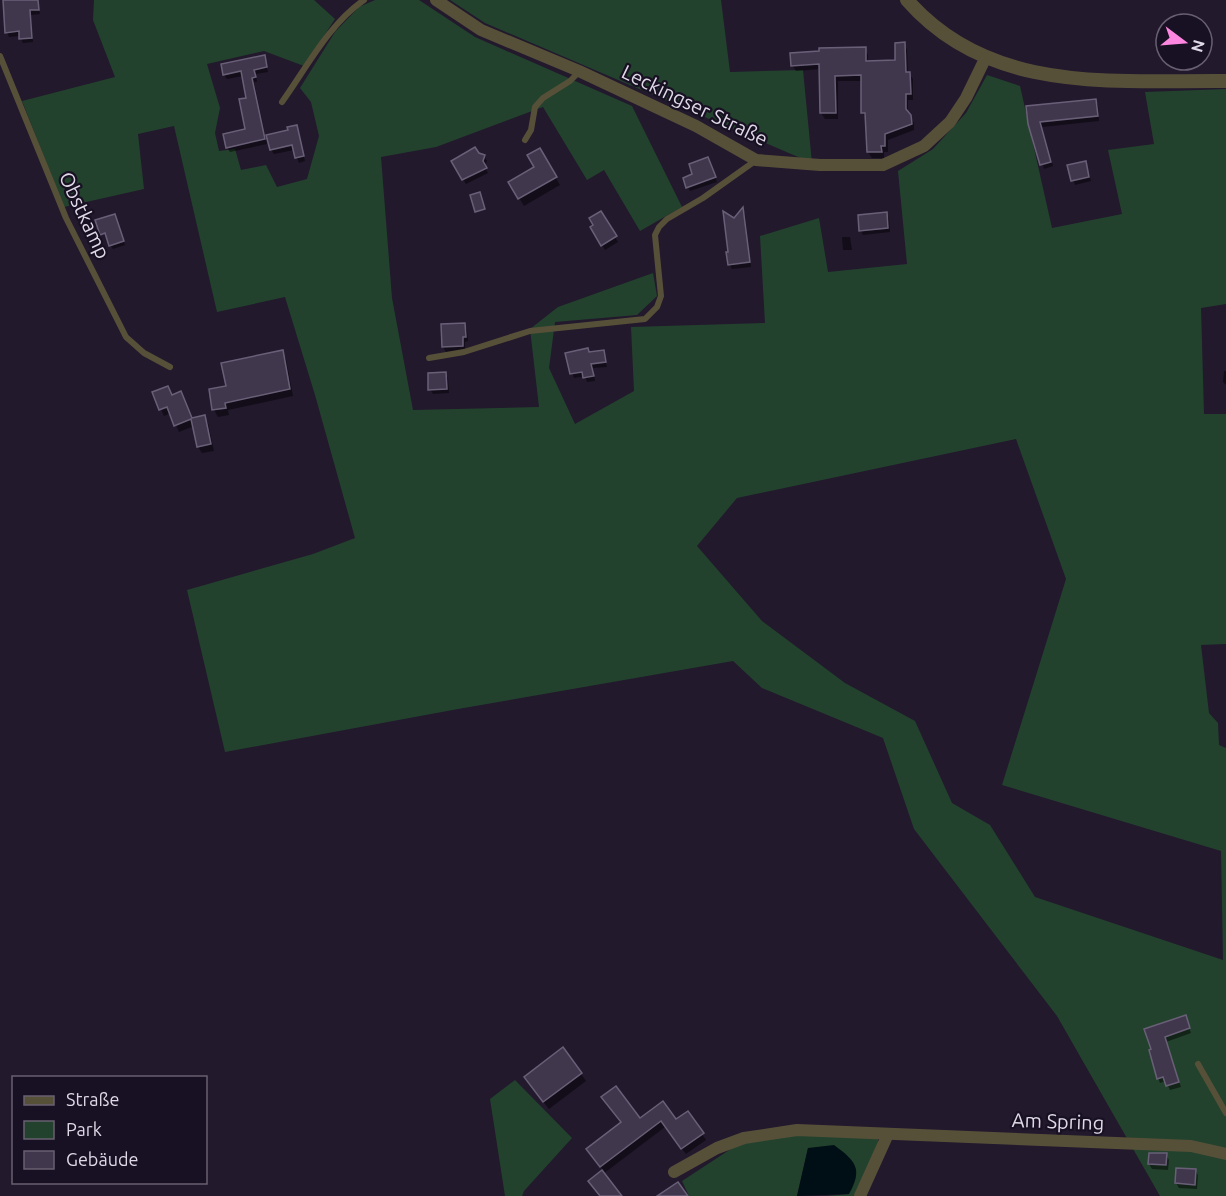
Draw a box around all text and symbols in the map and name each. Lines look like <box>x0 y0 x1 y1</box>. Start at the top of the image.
north arrow <box>1154 12 1214 72</box>
text: N <box>1188 38 1209 54</box>
street label: Leckingser Straße <box>618 60 772 150</box>
street label: Obstkamp <box>55 168 115 262</box>
legend <box>12 1076 207 1184</box>
text: Straße <box>66 1089 119 1109</box>
street label: Am Spring <box>1011 1108 1105 1134</box>
text: Park <box>66 1119 102 1139</box>
text: Gebäude <box>66 1149 138 1169</box>

